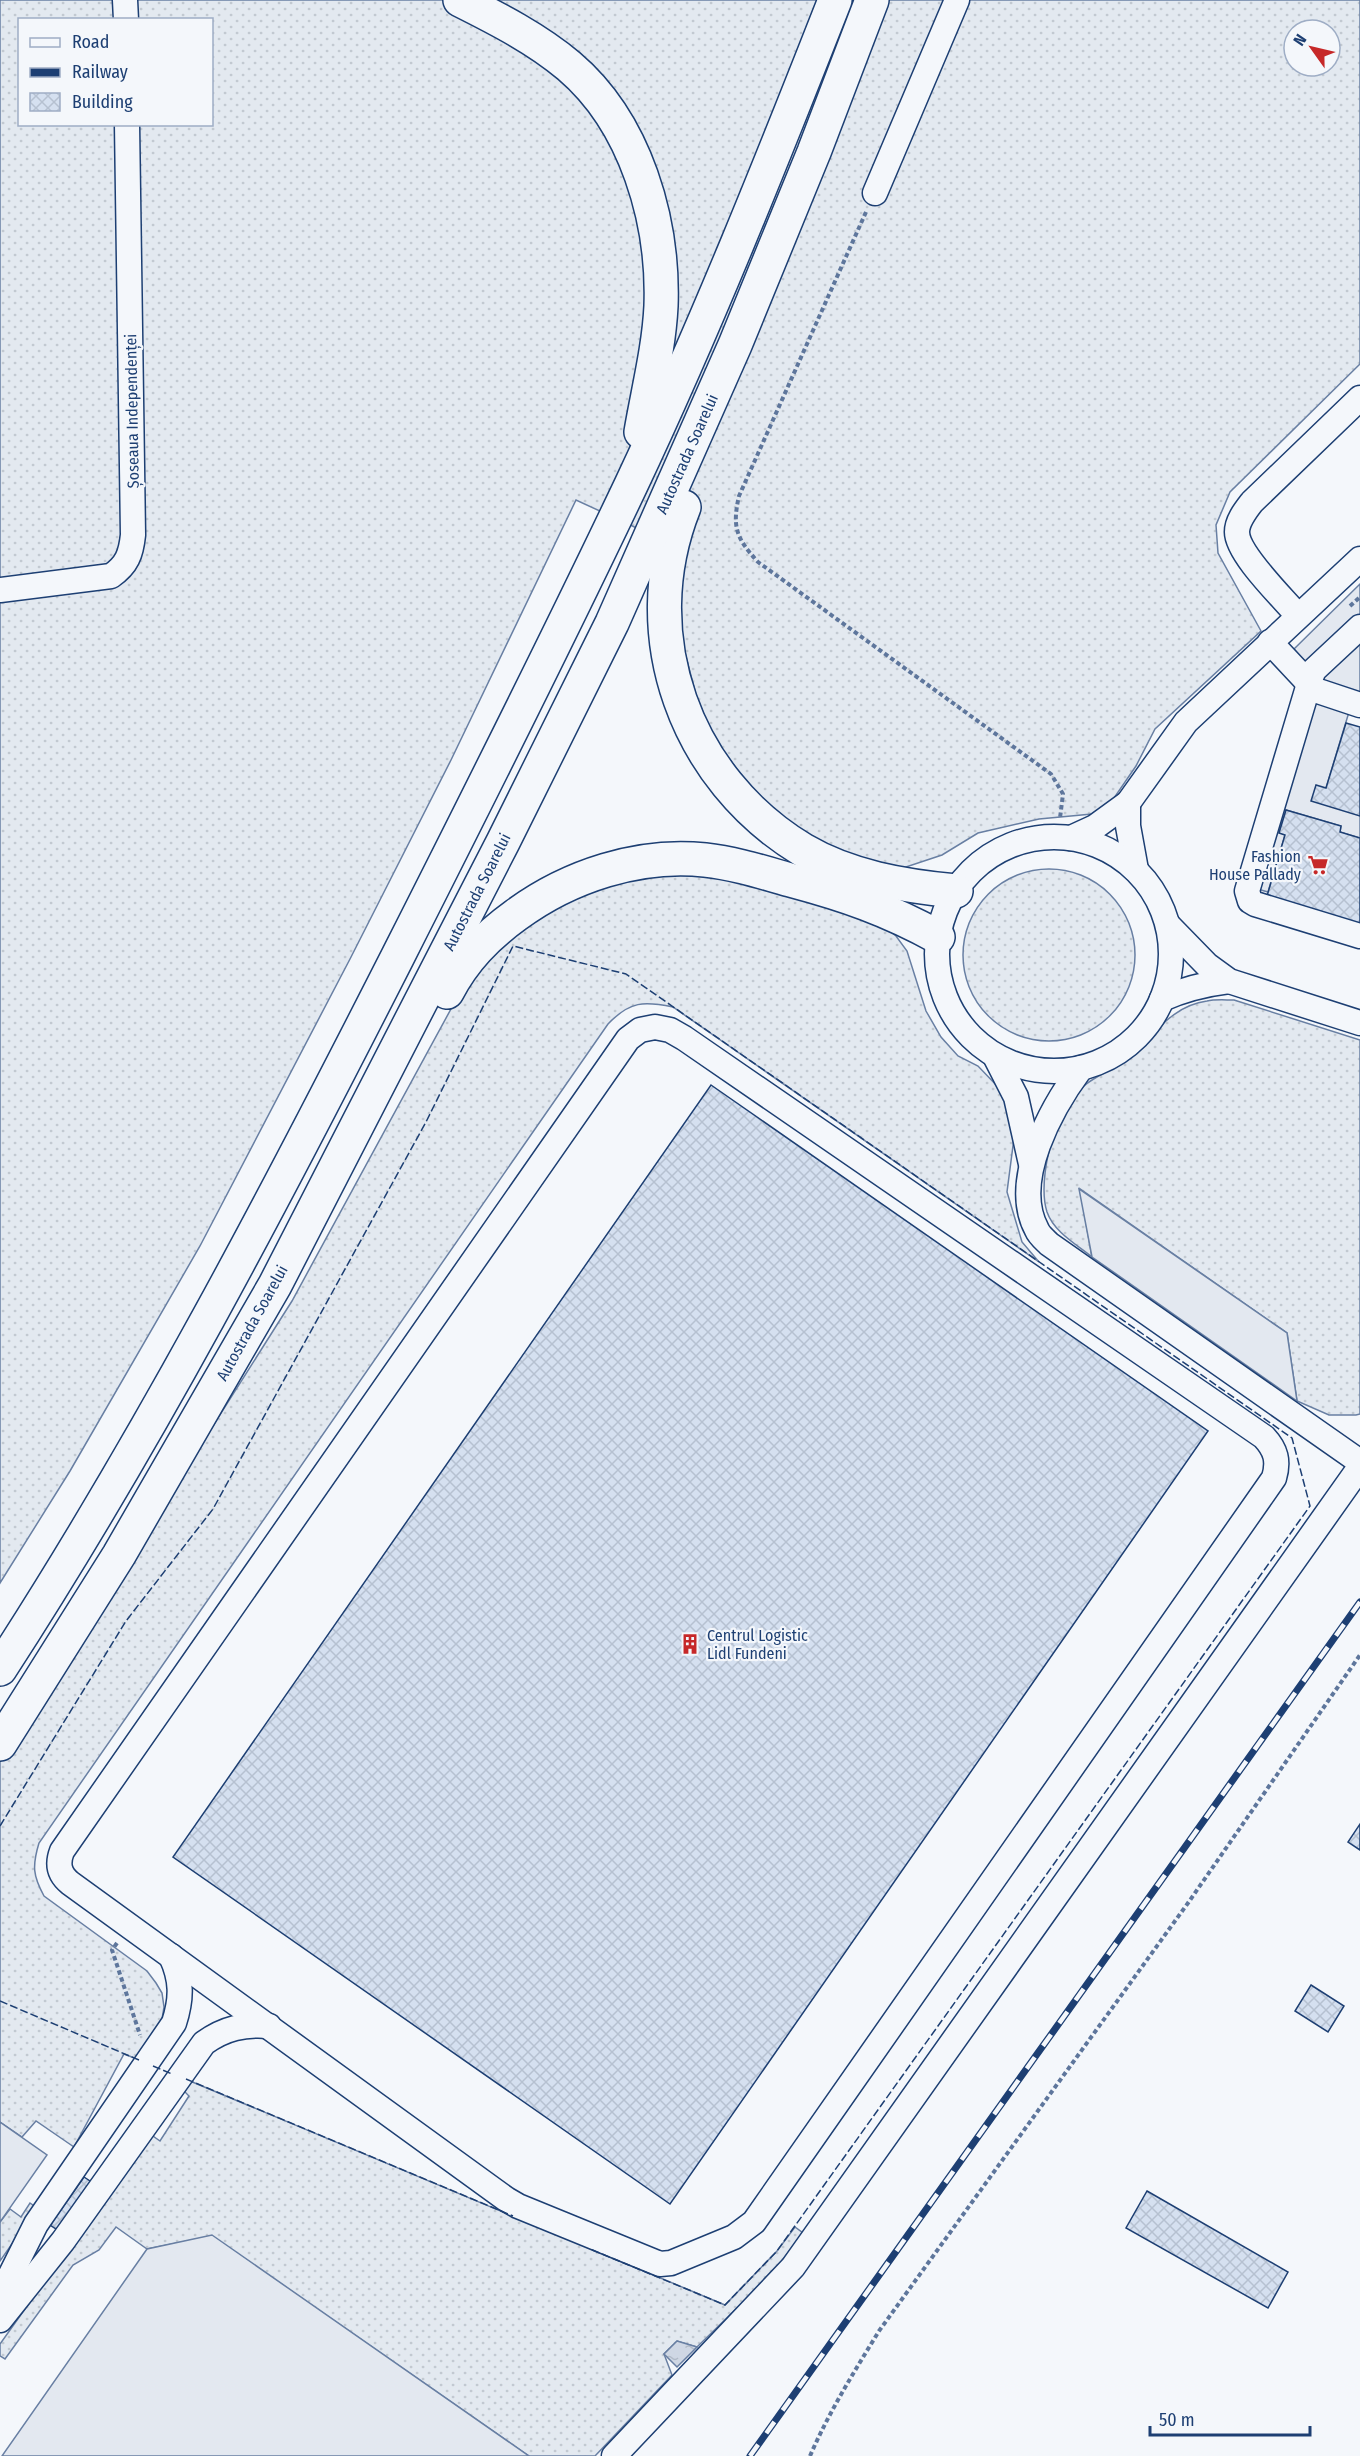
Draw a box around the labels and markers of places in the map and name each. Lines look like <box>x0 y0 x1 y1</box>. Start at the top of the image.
place label: Fashion House Pallady <box>1209 847 1302 884</box>
supermarket icon: Fashion House Pallady <box>1306 853 1330 877</box>
place label: Centrul Logistic Lidl Fundeni <box>707 1626 808 1663</box>
building icon: Centrul Logistic Lidl Fundeni <box>678 1632 702 1656</box>

